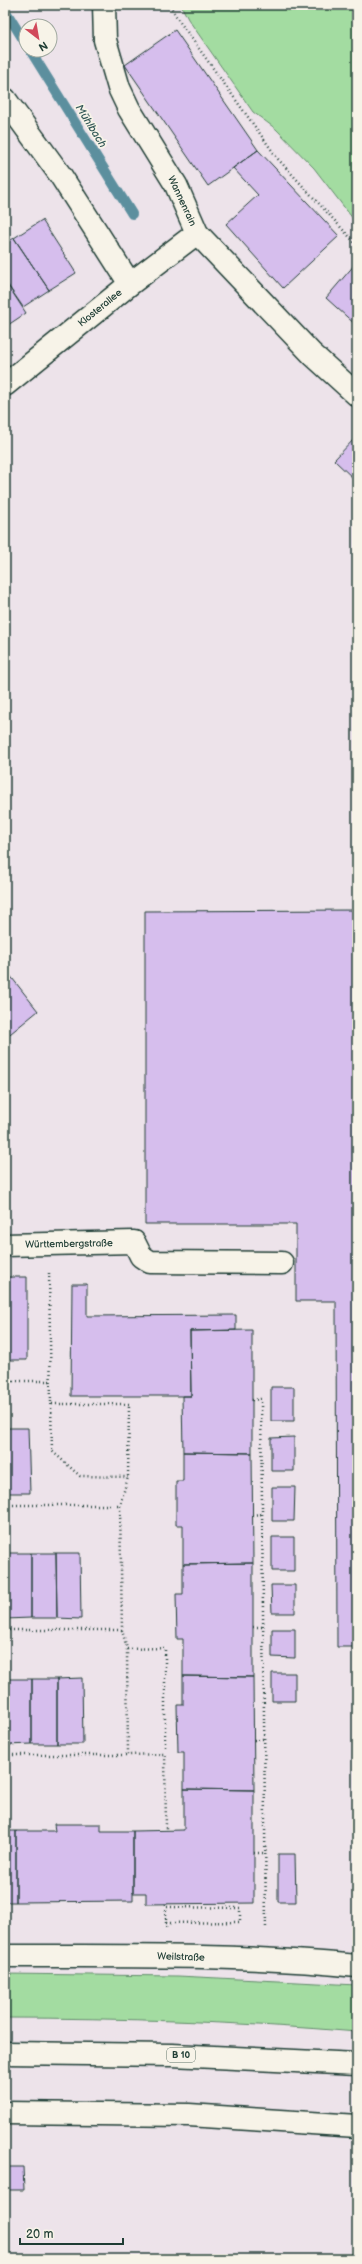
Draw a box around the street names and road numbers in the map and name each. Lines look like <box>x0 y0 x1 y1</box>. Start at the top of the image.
street label: Wannenrain <box>165 174 199 228</box>
street label: Klosterallee <box>76 287 125 329</box>
street label: Württembergstraße <box>25 1237 113 1251</box>
street label: Weilstraße <box>157 1950 205 1964</box>
road number: B 10 <box>167 2048 195 2062</box>

